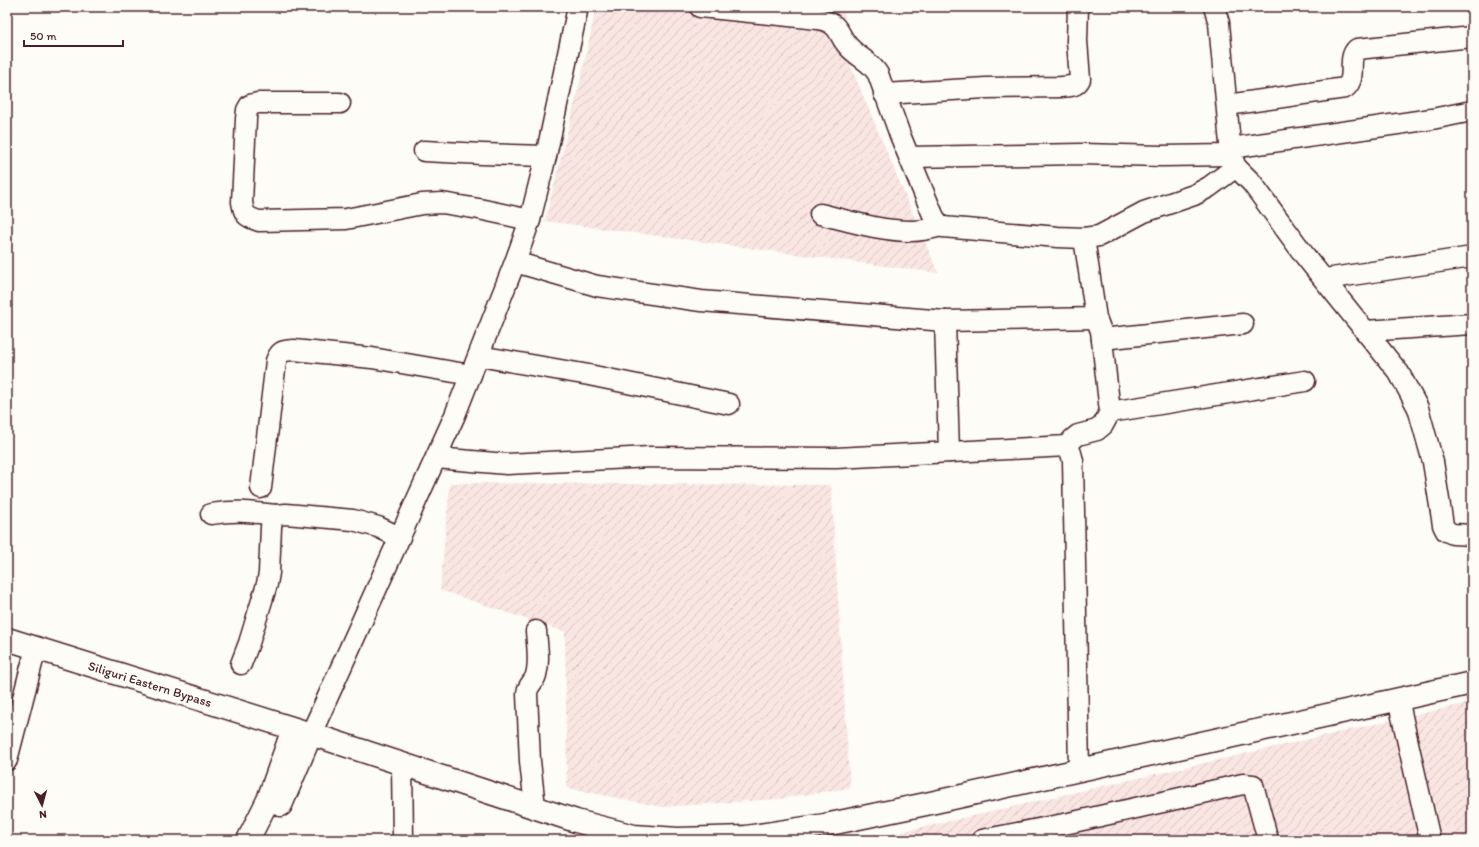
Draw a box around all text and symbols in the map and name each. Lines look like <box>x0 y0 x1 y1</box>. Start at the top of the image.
scale bar <box>24 22 123 48</box>
text: 50 m <box>30 29 56 43</box>
street label: Siliguri Eastern Bypass <box>86 658 214 710</box>
north arrow <box>22 785 62 825</box>
text: N <box>39 808 47 821</box>

